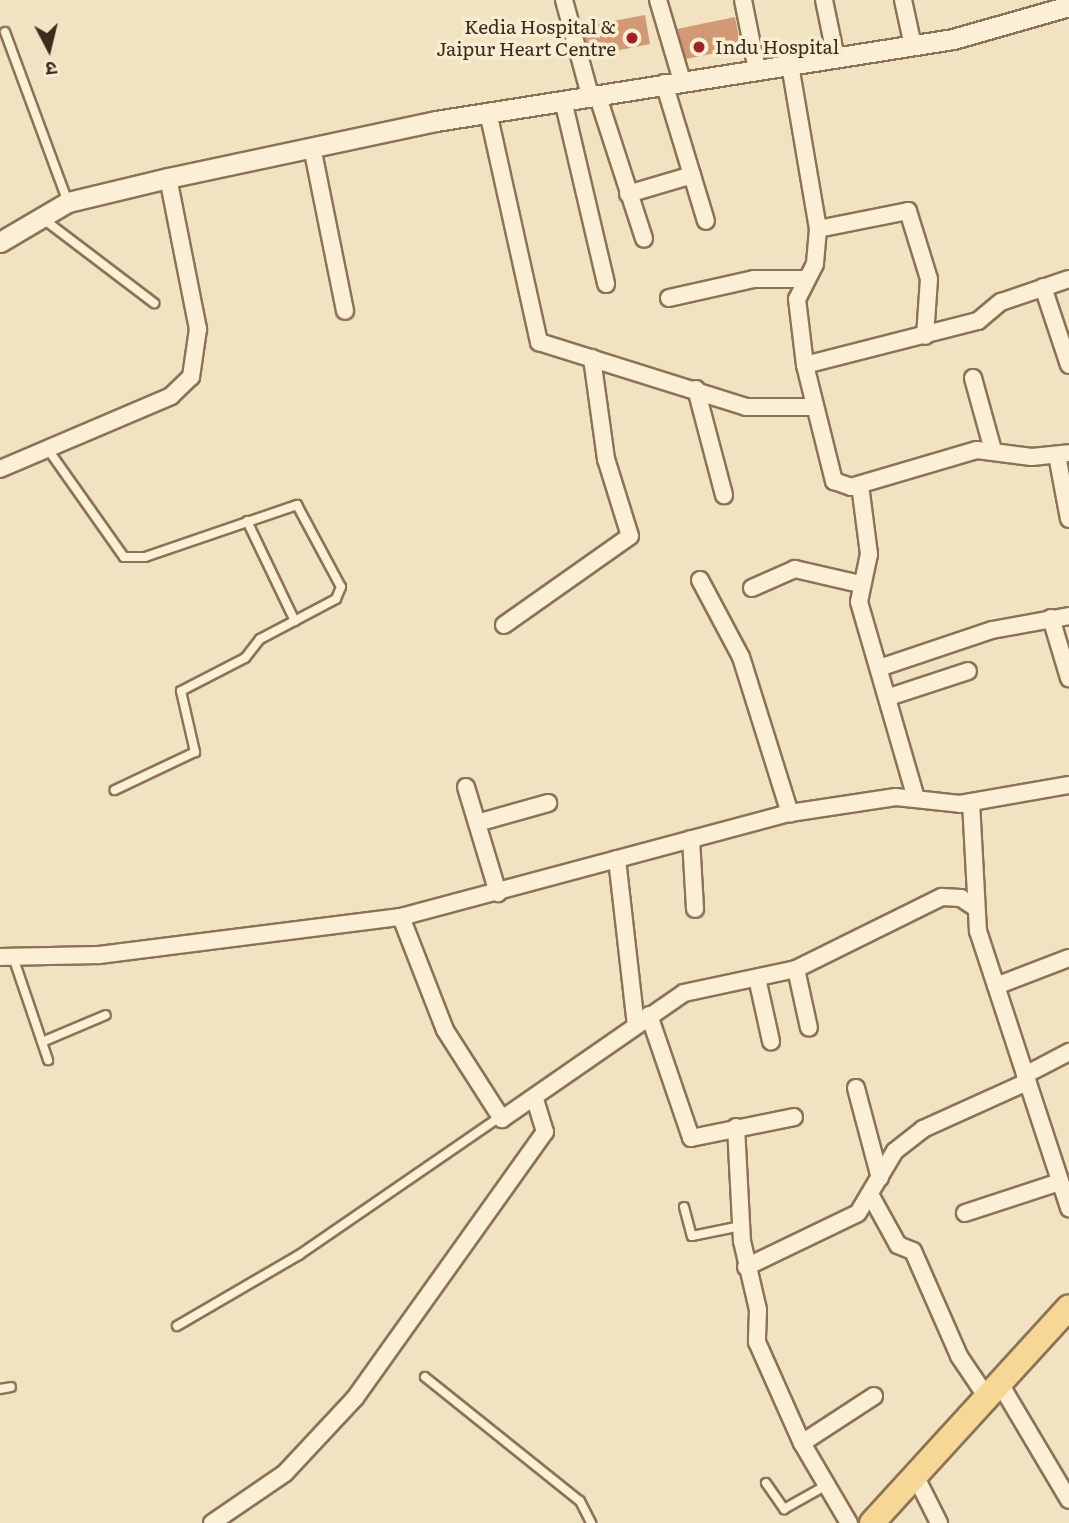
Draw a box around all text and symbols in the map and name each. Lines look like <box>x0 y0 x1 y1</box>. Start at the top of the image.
north arrow <box>14 14 84 84</box>
place label: Kedia Hospital & Jaipur Heart Centre <box>436 16 616 60</box>
marker: Kedia Hospital & Jaipur Heart Centre <box>622 28 642 48</box>
place label: Indu Hospital <box>715 36 839 58</box>
marker: Indu Hospital <box>689 37 709 57</box>
text: उ <box>44 55 59 84</box>

